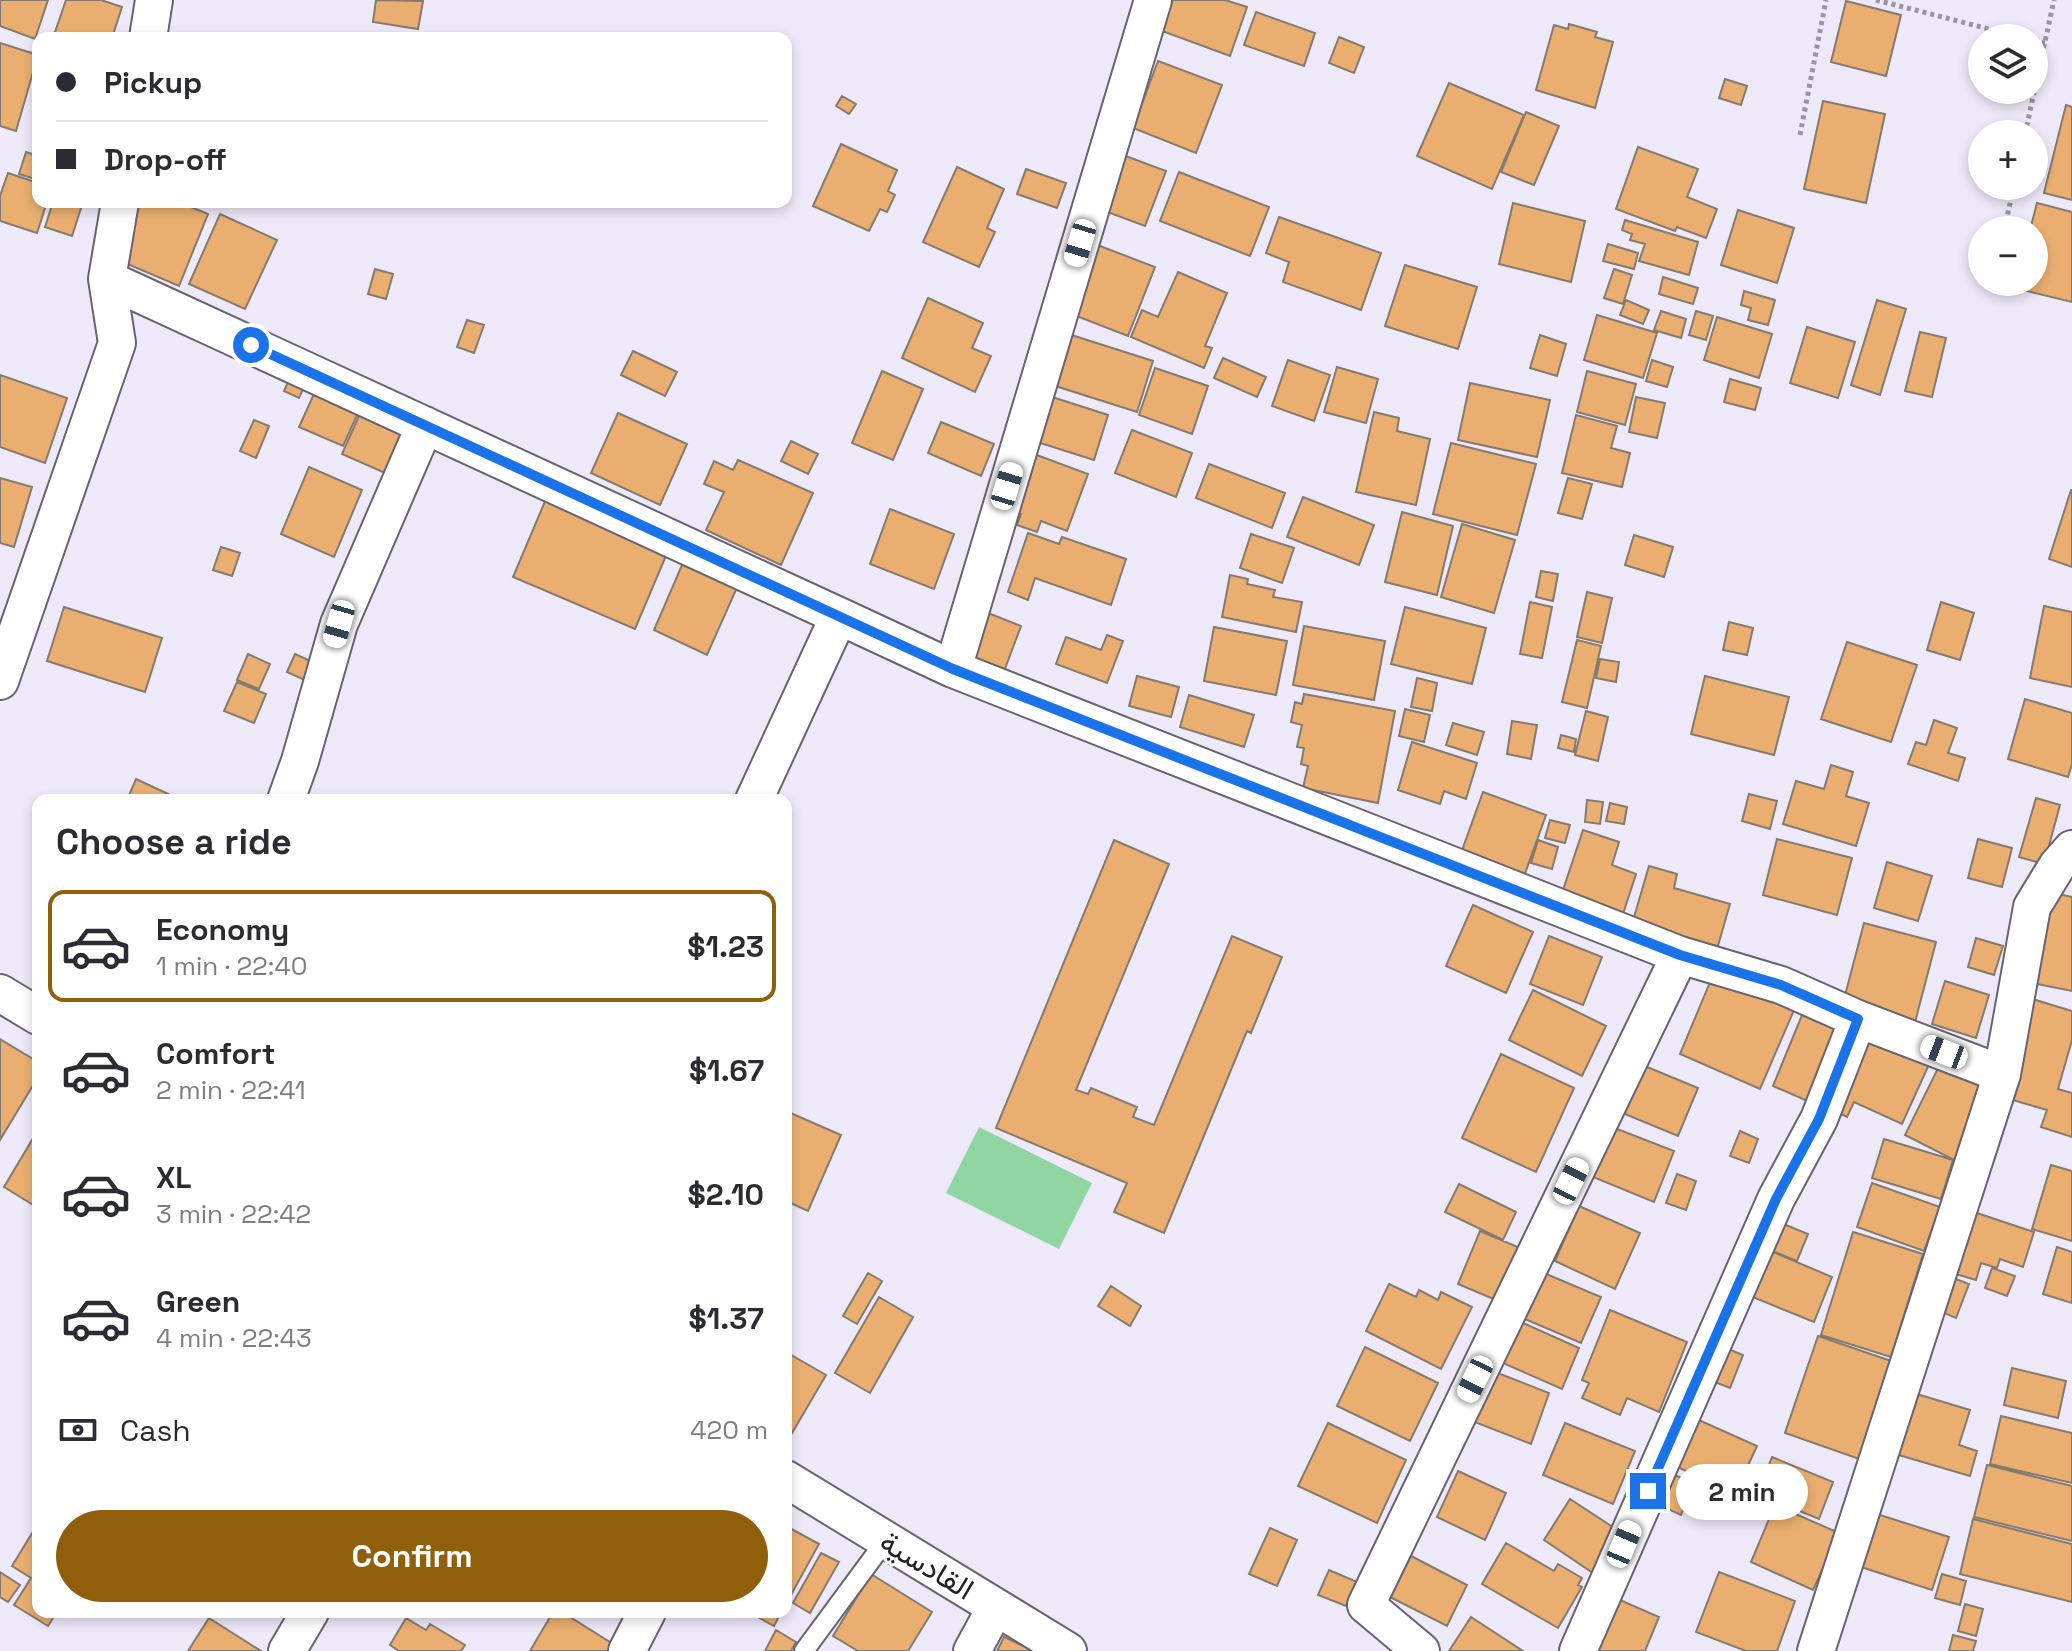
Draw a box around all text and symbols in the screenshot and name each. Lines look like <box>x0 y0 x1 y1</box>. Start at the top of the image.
map controls <box>1968 24 2048 296</box>
button: layers <box>1968 24 2048 104</box>
text: Pickup <box>104 63 202 102</box>
button: + <box>1968 120 2048 200</box>
text: Drop-off <box>104 140 227 179</box>
button: − <box>1968 216 2048 296</box>
car <box>1062 217 1098 269</box>
route start <box>233 327 269 363</box>
car <box>989 460 1025 512</box>
car <box>321 598 357 650</box>
text: Choose a ride <box>56 819 292 865</box>
icon: car <box>60 910 132 982</box>
text: Economy <box>156 910 289 949</box>
text: $1.23 <box>687 927 764 966</box>
text: 1 min · 22:40 <box>156 949 307 983</box>
car <box>1917 1032 1971 1072</box>
icon: car <box>60 1034 132 1106</box>
text: Comfort <box>156 1034 275 1073</box>
text: $1.67 <box>689 1051 764 1090</box>
text: 2 min · 22:41 <box>156 1073 306 1107</box>
car <box>1550 1154 1592 1208</box>
icon: car <box>60 1158 132 1230</box>
text: XL <box>156 1158 192 1197</box>
text: $2.10 <box>688 1175 764 1214</box>
text: 3 min · 22:42 <box>156 1197 311 1231</box>
icon: car <box>60 1282 132 1354</box>
text: Green <box>156 1282 240 1321</box>
text: $1.37 <box>688 1299 764 1338</box>
text: 4 min · 22:43 <box>156 1321 312 1355</box>
car <box>1454 1352 1496 1406</box>
icon: cash <box>56 1408 100 1452</box>
text: Cash <box>120 1411 191 1450</box>
text: 420 m <box>690 1413 768 1447</box>
callout: 2 min <box>1676 1463 1808 1519</box>
route end <box>1630 1473 1666 1509</box>
text: 2 min <box>1708 1475 1776 1509</box>
button: Confirm <box>56 1510 768 1602</box>
car <box>1604 1517 1644 1571</box>
street label: القادسية <box>873 1522 981 1608</box>

